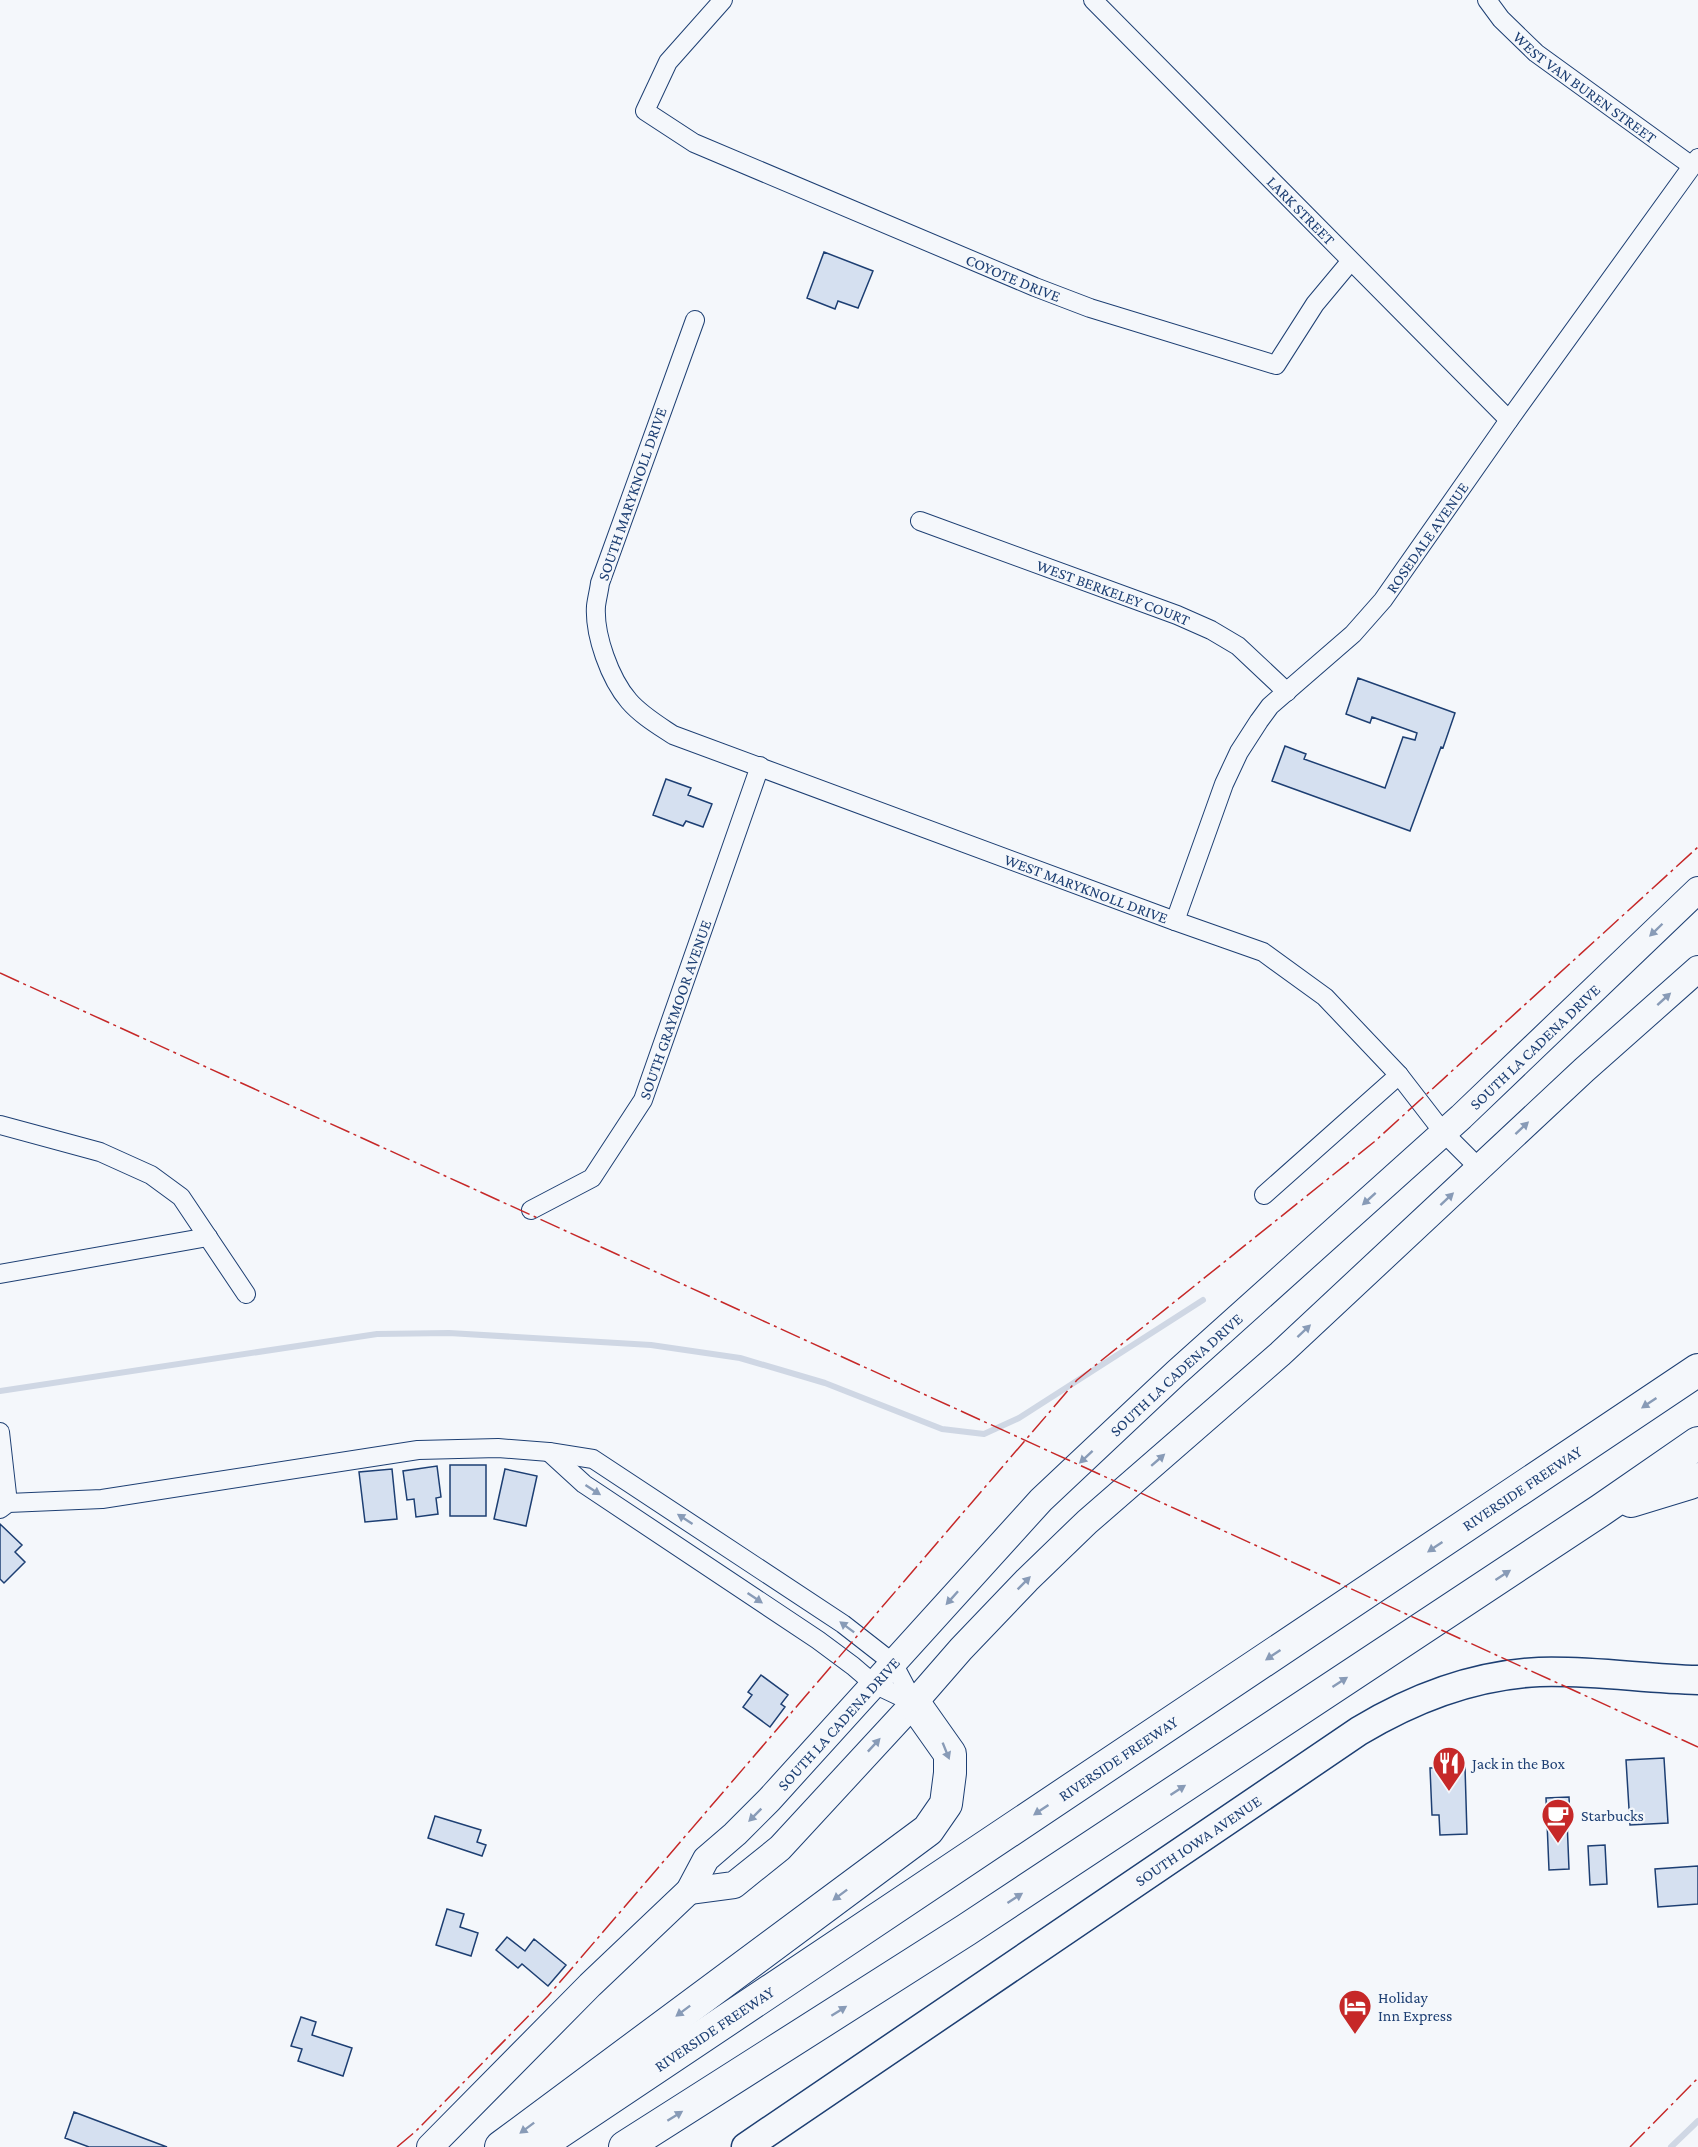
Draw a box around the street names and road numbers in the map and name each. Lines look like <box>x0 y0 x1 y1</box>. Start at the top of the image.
street label: WEST VAN BUREN STREET <box>1510 28 1660 146</box>
street label: LARK STREET <box>1264 173 1339 248</box>
street label: COYOTE DRIVE <box>963 250 1063 305</box>
street label: SOUTH MARYKNOLL DRIVE <box>594 405 670 583</box>
street label: ROSEDALE AVENUE <box>1382 479 1472 596</box>
street label: WEST BERKELEY COURT <box>1034 556 1193 628</box>
street label: WEST MARYKNOLL DRIVE <box>1002 850 1171 926</box>
street label: SOUTH GRAYMOOR AVENUE <box>635 917 714 1101</box>
street label: SOUTH LA CADENA DRIVE <box>1466 980 1603 1113</box>
street label: SOUTH LA CADENA DRIVE <box>1106 1309 1246 1439</box>
street label: RIVERSIDE FREEWAY <box>1459 1442 1585 1534</box>
street label: SOUTH LA CADENA DRIVE <box>774 1653 903 1793</box>
street label: RIVERSIDE FREEWAY <box>1055 1712 1181 1804</box>
street label: SOUTH IOWA AVENUE <box>1132 1791 1264 1889</box>
street label: RIVERSIDE FREEWAY <box>651 1982 777 2074</box>

